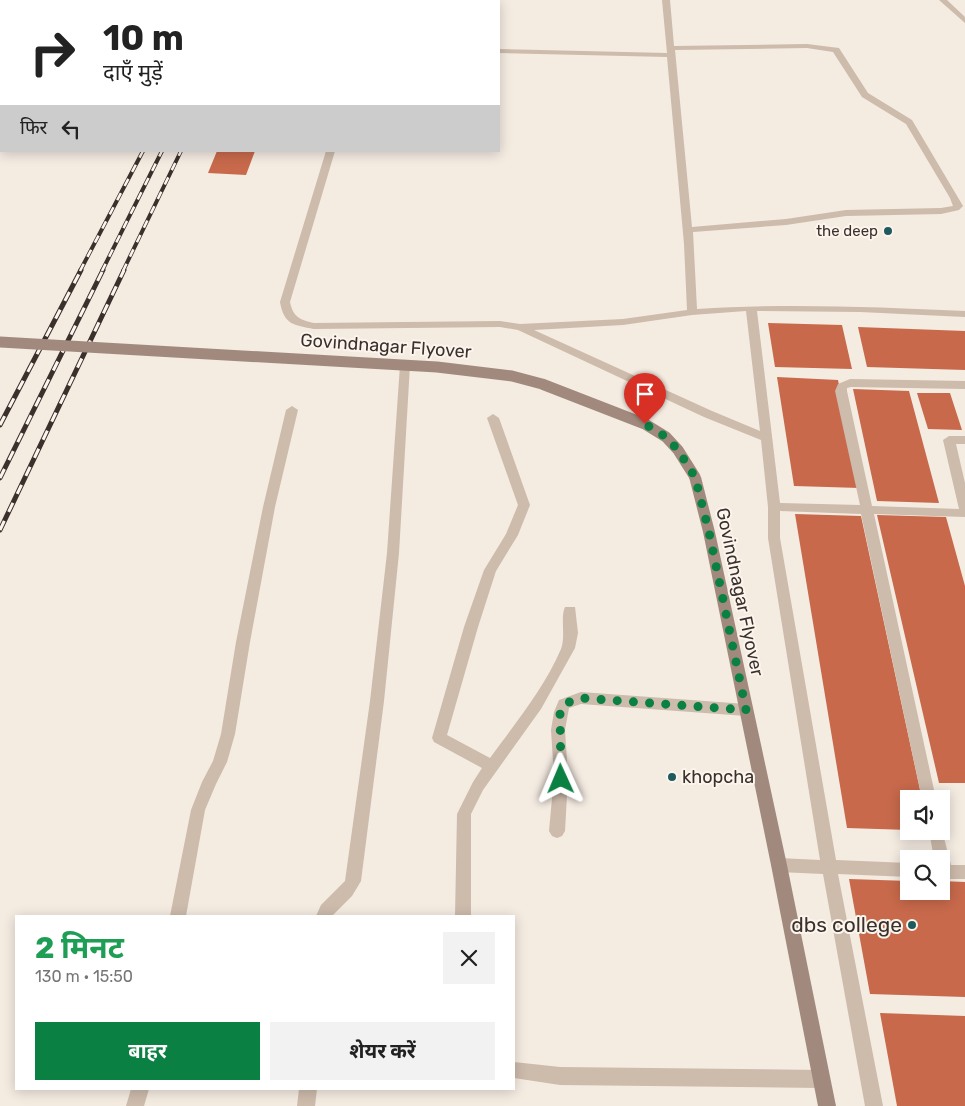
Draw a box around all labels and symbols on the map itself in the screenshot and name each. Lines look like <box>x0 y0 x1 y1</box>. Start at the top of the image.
place label: the deep <box>816 222 878 240</box>
marker: the deep <box>882 225 894 237</box>
street label: Govindnagar Flyover <box>300 329 473 363</box>
pin <box>624 373 666 424</box>
street label: Govindnagar Flyover <box>711 506 769 678</box>
position arrow <box>534 752 586 804</box>
place label: khopcha <box>682 766 754 788</box>
marker: khopcha <box>666 771 678 783</box>
place label: dbs college <box>791 912 902 937</box>
marker: dbs college <box>906 919 918 931</box>

